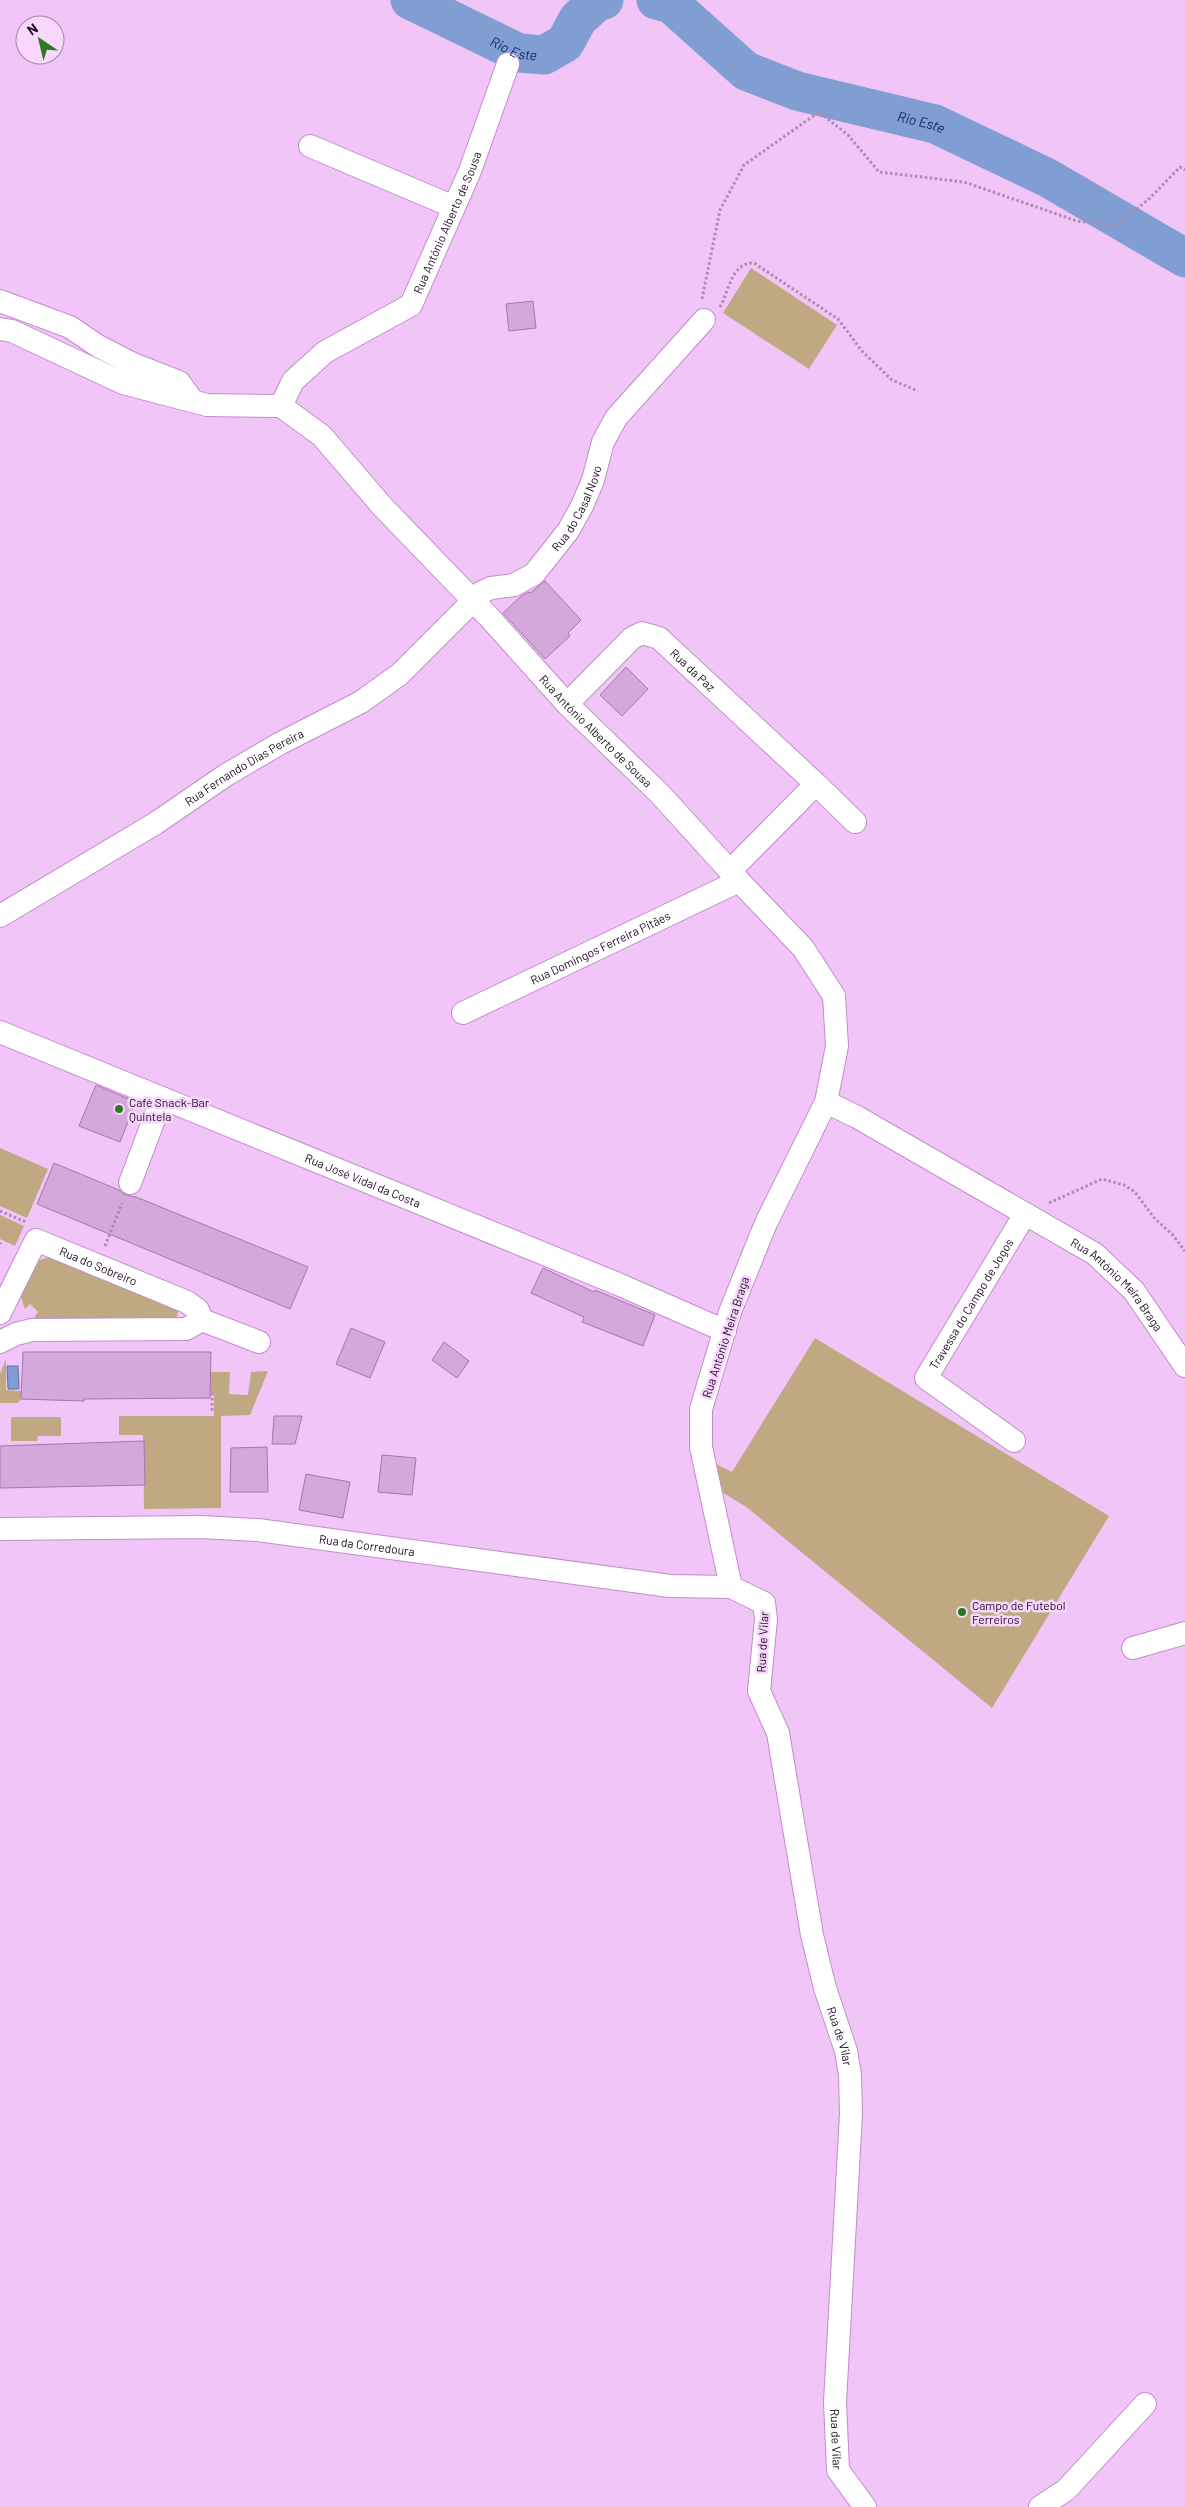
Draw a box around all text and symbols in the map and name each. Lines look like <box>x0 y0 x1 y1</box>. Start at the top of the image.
north arrow <box>15 15 65 65</box>
text: N <box>24 19 41 39</box>
water label: Rio Este <box>488 32 538 63</box>
water label: Rio Este <box>896 107 948 136</box>
street label: Rua António Alberto de Sousa <box>410 150 483 295</box>
street label: Rua do Casal Novo <box>548 464 604 553</box>
street label: Rua da Paz <box>668 645 718 694</box>
street label: Rua António Alberto de Sousa <box>537 672 655 790</box>
street label: Rua Fernando Dias Pereira <box>182 726 306 808</box>
street label: Rua Domingos Ferreira Pitães <box>528 908 673 987</box>
place label: Café Snack-Bar Quintela <box>129 1095 210 1123</box>
marker: Café Snack-Bar Quintela <box>113 1103 125 1115</box>
street label: Rua José Vidal da Costa <box>303 1150 423 1210</box>
street label: Rua António Meira Braga <box>1069 1235 1166 1333</box>
street label: Travessa do Campo de Jogos <box>926 1236 1016 1372</box>
street label: Rua do Sobreiro <box>58 1244 139 1288</box>
street label: Rua António Meira Braga <box>699 1275 751 1399</box>
street label: Rua da Corredoura <box>318 1531 416 1558</box>
place label: Campo de Futebol Ferreiros <box>972 1598 1066 1626</box>
marker: Campo de Futebol Ferreiros <box>956 1606 968 1618</box>
street label: Rua de Vilar <box>753 1611 771 1673</box>
street label: Rua de Vilar <box>825 2005 855 2067</box>
street label: Rua de Vilar <box>828 2408 845 2471</box>

